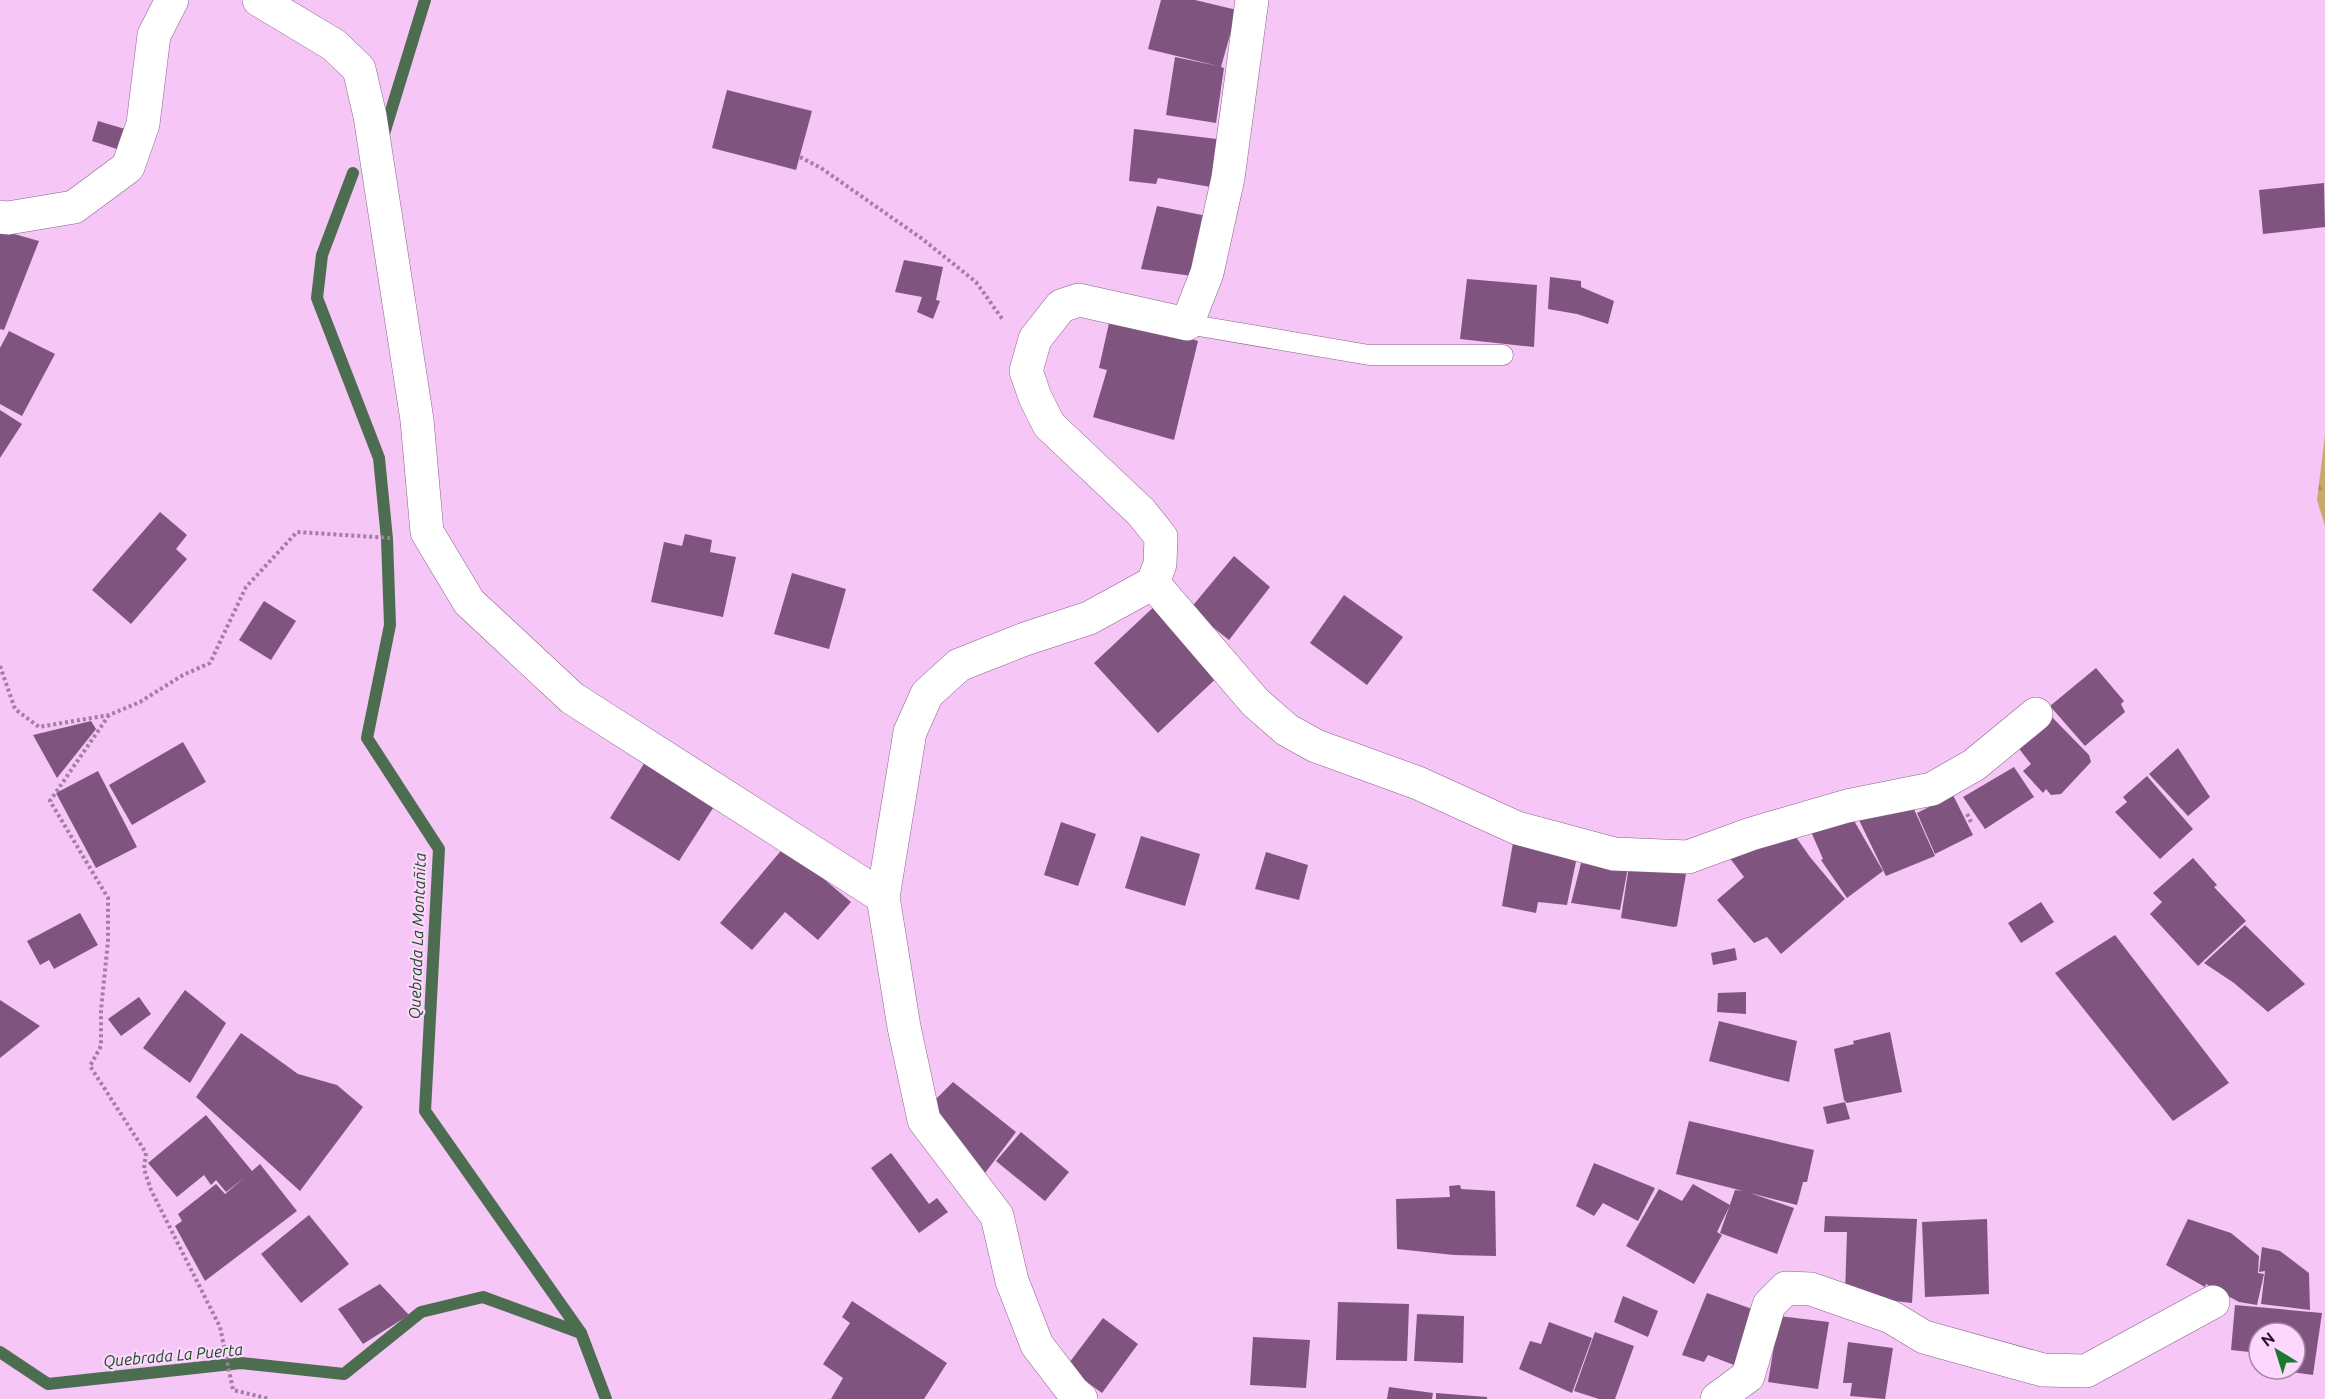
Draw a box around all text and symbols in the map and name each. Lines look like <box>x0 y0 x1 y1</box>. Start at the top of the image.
water label: Quebrada La Montañita <box>405 852 430 1020</box>
north arrow <box>2247 1321 2307 1381</box>
text: N <box>2258 1328 2278 1350</box>
water label: Quebrada La Puerta <box>102 1340 244 1371</box>

